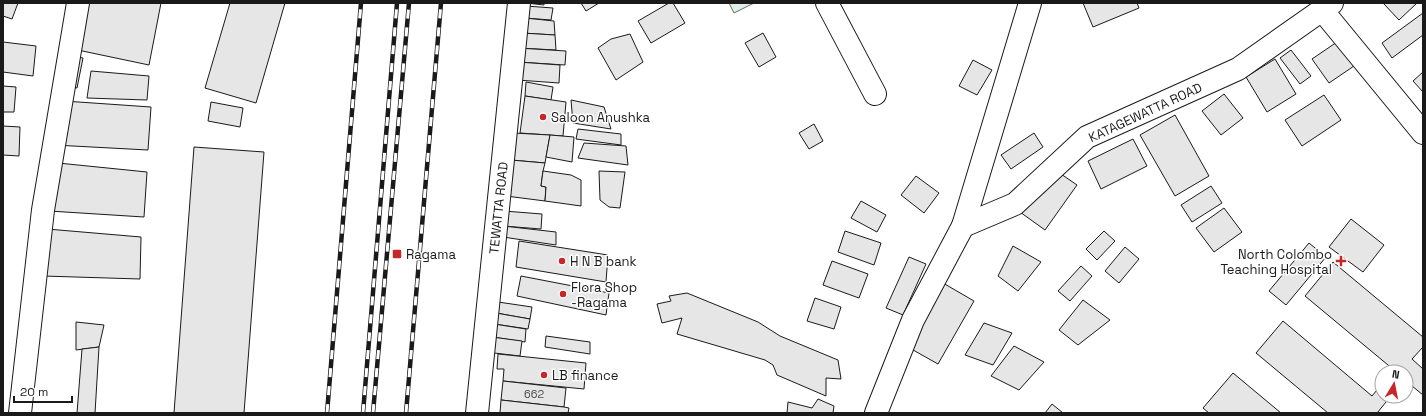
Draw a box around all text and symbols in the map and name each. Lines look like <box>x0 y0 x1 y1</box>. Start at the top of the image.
street label: KATAGEWATTA ROAD <box>1086 79 1205 146</box>
place label: Saloon Anushka <box>551 109 651 126</box>
marker: Saloon Anushka <box>538 112 548 122</box>
street label: TEWATTA ROAD <box>485 161 512 255</box>
place label: Ragama <box>406 246 457 263</box>
place label: North Colombo Teaching Hospital <box>1221 246 1332 278</box>
marker: Ragama <box>391 248 403 260</box>
place label: H N B bank <box>570 253 637 270</box>
marker: North Colombo Teaching Hospital <box>1335 255 1347 267</box>
marker: H N B bank <box>557 256 567 266</box>
place label: Flora Shop -Ragama <box>571 279 637 311</box>
marker: Flora Shop -Ragama <box>558 289 568 299</box>
north arrow <box>1374 364 1414 404</box>
place label: LB finance <box>552 367 619 384</box>
text: N <box>1391 367 1401 382</box>
marker: LB finance <box>539 370 549 380</box>
scale bar <box>14 378 72 404</box>
text: 20 m <box>20 384 48 400</box>
house number: 662 <box>524 387 544 401</box>

